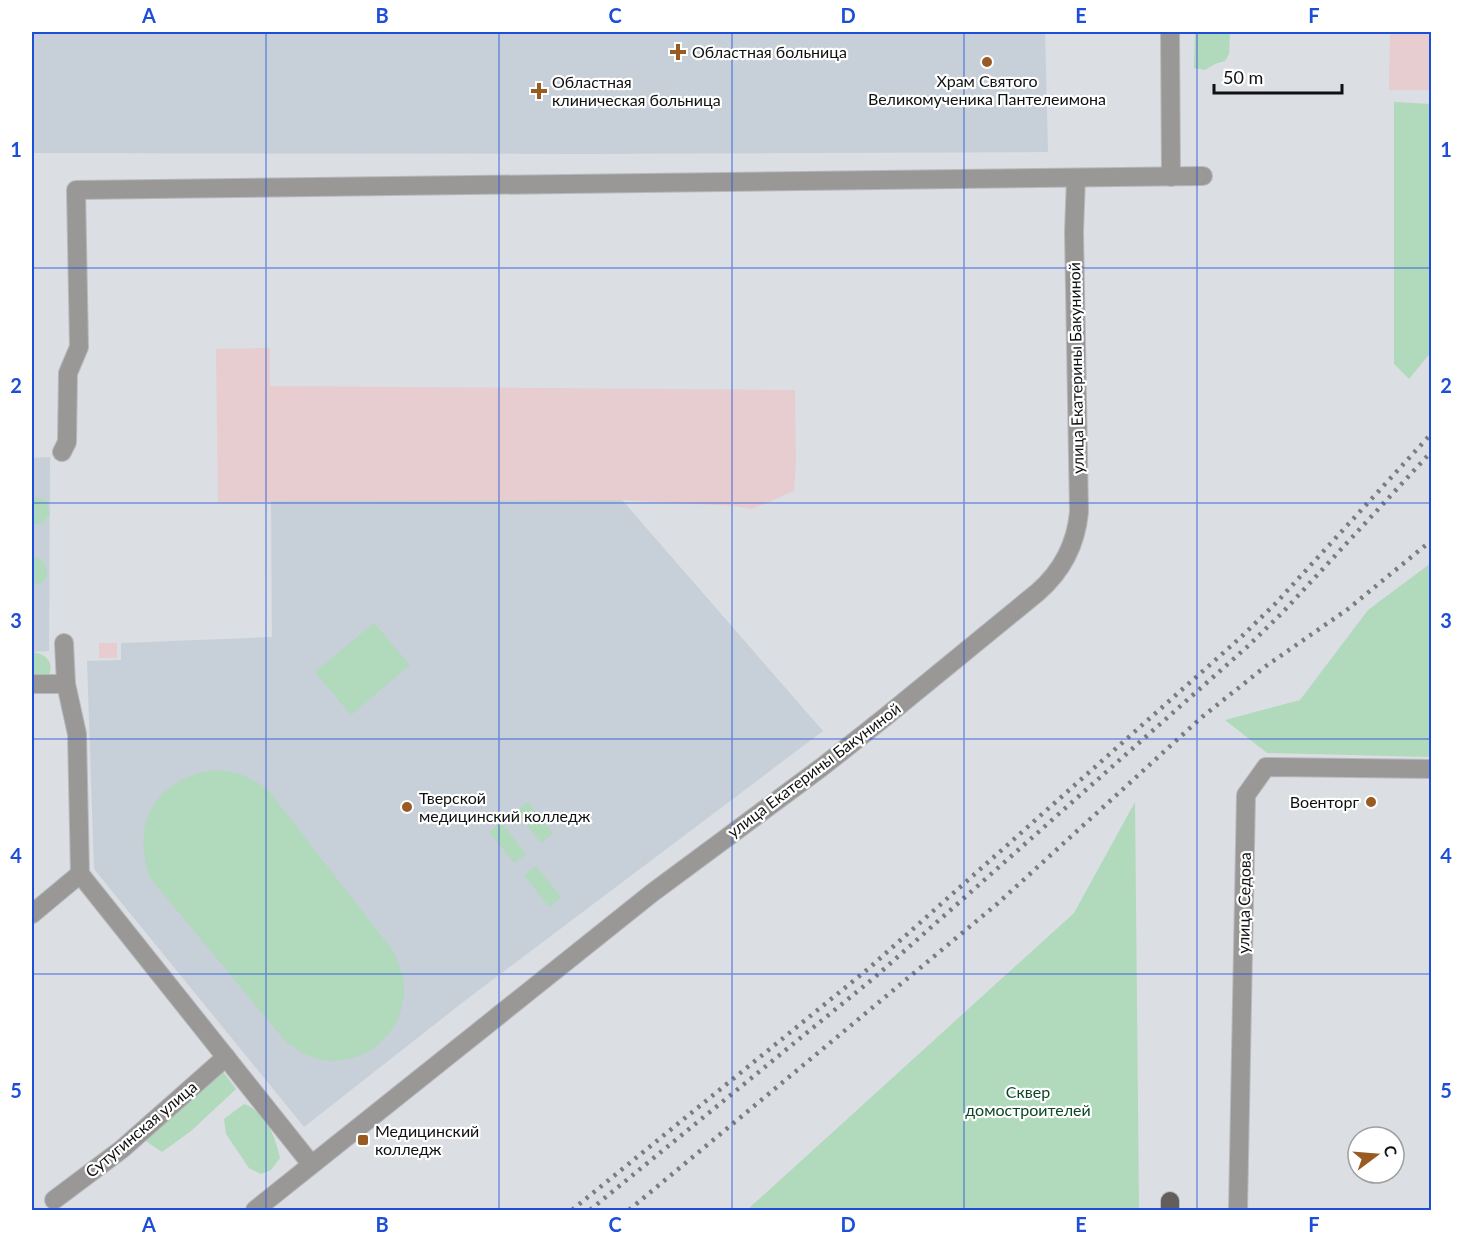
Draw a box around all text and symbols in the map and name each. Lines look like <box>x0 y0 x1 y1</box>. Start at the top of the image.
text: A <box>141 3 156 27</box>
text: B <box>375 3 389 27</box>
text: C <box>608 3 622 27</box>
text: D <box>840 3 856 27</box>
text: E <box>1075 3 1087 27</box>
text: F <box>1308 3 1320 27</box>
place label: Областная больница <box>692 42 847 61</box>
marker: Областная больница <box>669 43 687 61</box>
marker: Храм Святого Великомученика Пантелеимона <box>980 55 994 69</box>
scale bar <box>1214 57 1342 95</box>
text: 50 m <box>1223 66 1263 88</box>
place label: Храм Святого Великомученика Пантелеимона <box>868 71 1106 108</box>
place label: Областная клиническая больница <box>552 72 721 109</box>
marker: Областная клиническая больница <box>530 82 548 100</box>
text: 1 <box>10 137 22 161</box>
text: 1 <box>1440 137 1452 161</box>
street label: улица Екатерины Бакуниной <box>1064 262 1087 474</box>
text: 2 <box>10 373 22 397</box>
text: 2 <box>1440 373 1452 397</box>
text: 3 <box>10 608 22 632</box>
text: 3 <box>1440 608 1452 632</box>
street label: улица Екатерины Бакуниной <box>723 698 904 841</box>
place label: Тверской медицинский колледж <box>419 788 591 825</box>
place label: Военторг <box>1290 792 1359 811</box>
marker: Военторг <box>1364 795 1378 809</box>
marker: Тверской медицинский колледж <box>400 800 414 814</box>
text: 4 <box>10 843 22 867</box>
text: 4 <box>1440 843 1452 867</box>
street label: улица Седова <box>1233 852 1254 954</box>
street label: Сутугинская улица <box>81 1077 200 1181</box>
text: 5 <box>10 1078 22 1102</box>
text: 5 <box>1440 1078 1452 1102</box>
park label: Сквер домостроителей <box>965 1082 1091 1119</box>
place label: Медицинский колледж <box>375 1121 479 1158</box>
north arrow <box>1346 1125 1406 1185</box>
marker: Медицинский колледж <box>356 1133 370 1147</box>
text: С <box>1380 1143 1402 1159</box>
text: A <box>141 1212 156 1236</box>
text: B <box>375 1212 389 1236</box>
text: C <box>608 1212 622 1236</box>
text: D <box>840 1212 856 1236</box>
text: E <box>1075 1212 1087 1236</box>
text: F <box>1308 1212 1320 1236</box>

